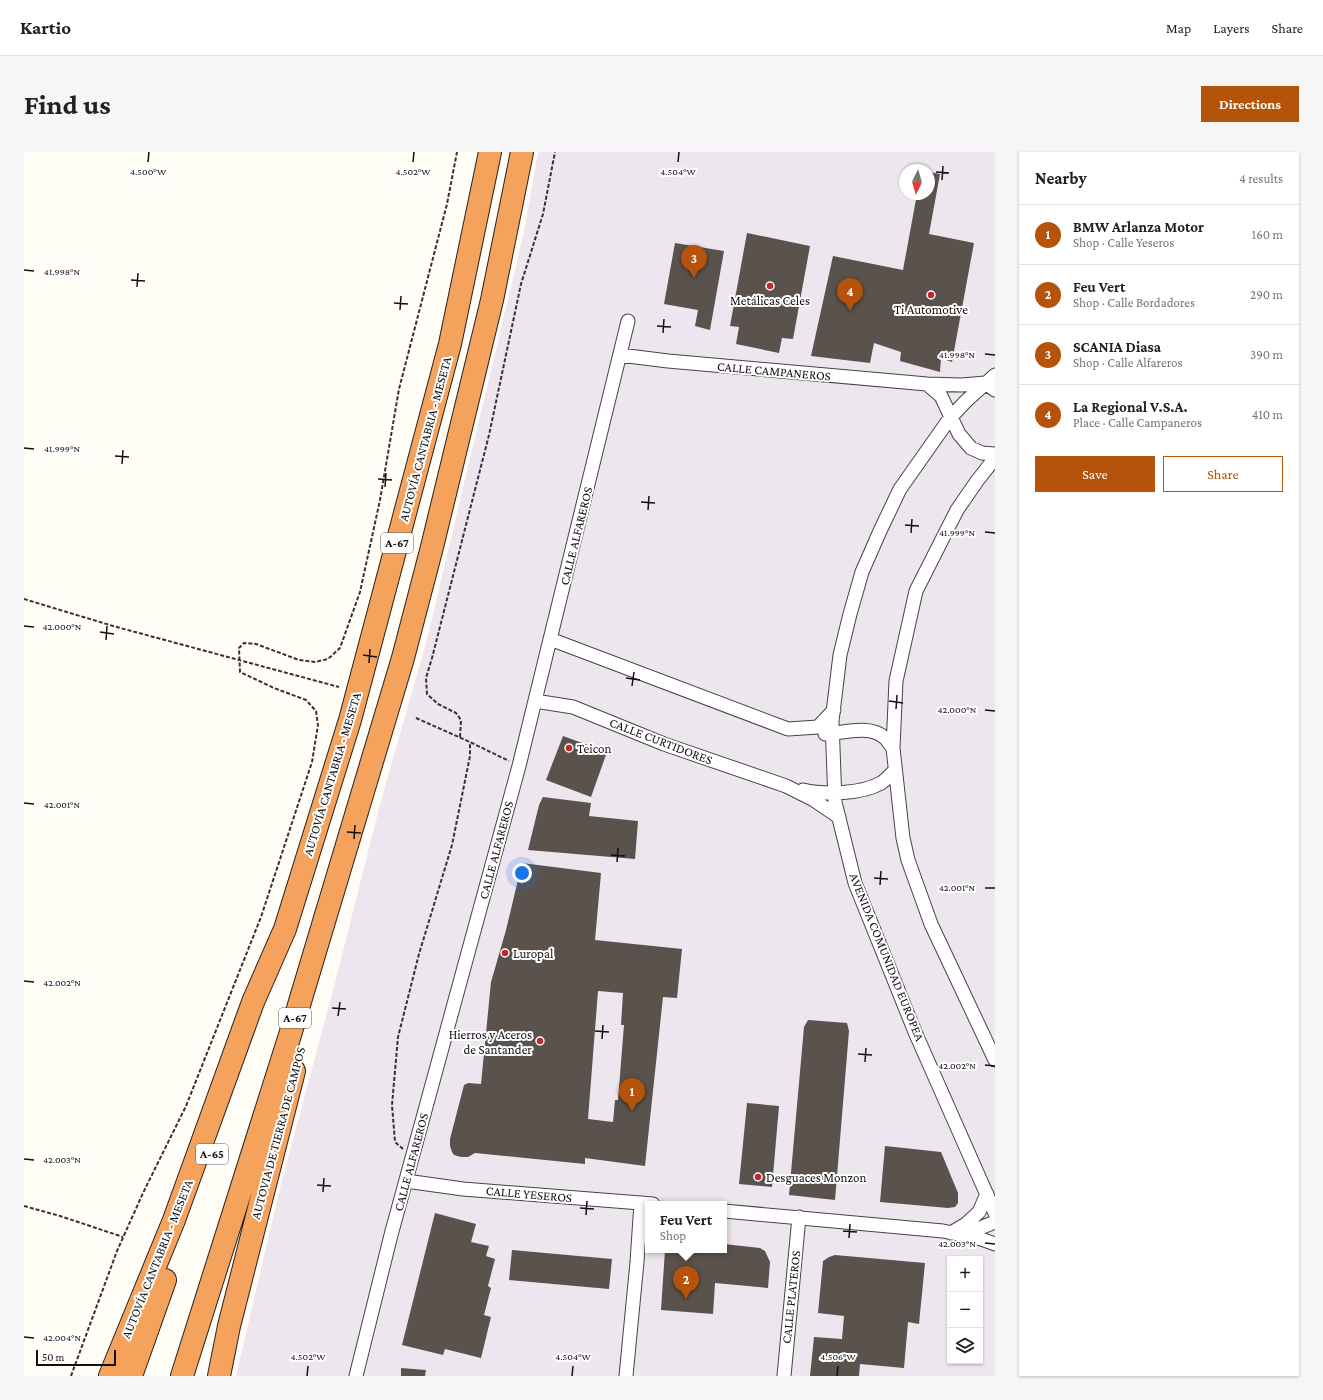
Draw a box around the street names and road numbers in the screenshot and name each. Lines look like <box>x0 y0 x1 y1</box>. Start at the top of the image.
street label: AUTOVÍA CANTABRIA - MESETA <box>396 354 454 523</box>
street label: CALLE CAMPANEROS <box>717 359 831 383</box>
street label: CALLE ALFAREROS <box>557 485 595 587</box>
road number: A-67 <box>381 533 413 553</box>
street label: AUTOVÍA CANTABRIA - MESETA <box>300 690 364 858</box>
street label: CALLE CURTIDORES <box>607 714 715 768</box>
street label: CALLE ALFAREROS <box>476 799 516 901</box>
street label: AVENIDA COMUNIDAD EUROPEA <box>846 871 928 1044</box>
road number: A-67 <box>279 1008 311 1028</box>
street label: AUTOVIA DE TIERRA DE CAMPOS <box>248 1045 308 1221</box>
street label: CALLE ALFAREROS <box>391 1111 431 1213</box>
road number: A-65 <box>196 1144 228 1164</box>
street label: AUTOVÍA CANTABRIA - MESETA <box>118 1177 196 1341</box>
street label: CALLE YESEROS <box>485 1183 573 1205</box>
street label: CALLE PLATEROS <box>779 1250 803 1344</box>

